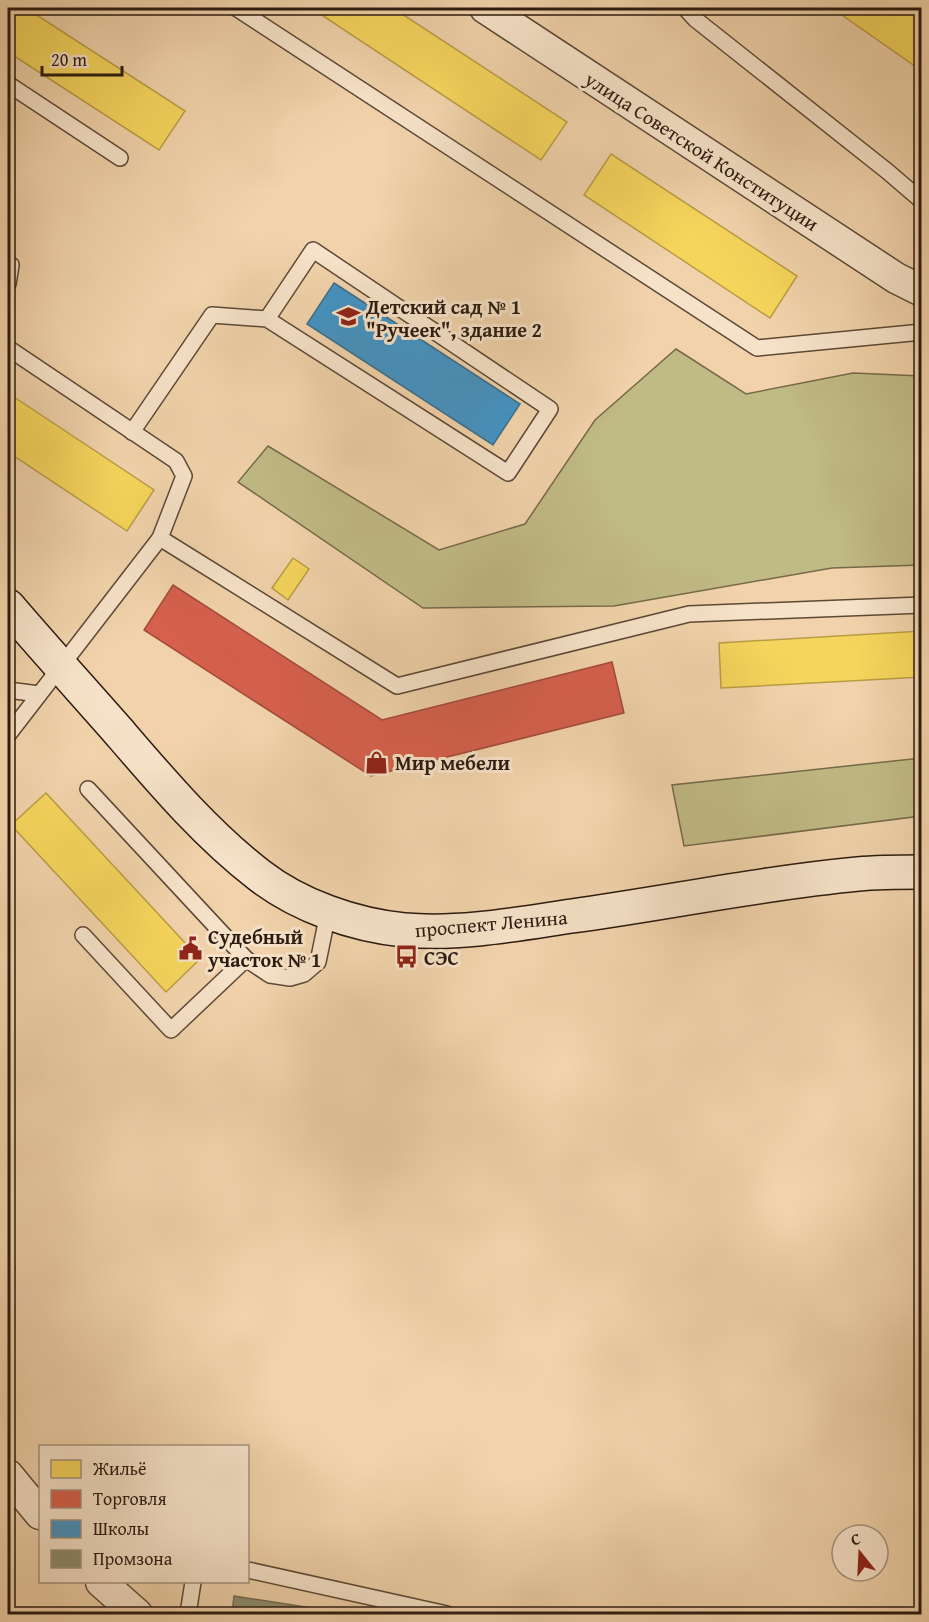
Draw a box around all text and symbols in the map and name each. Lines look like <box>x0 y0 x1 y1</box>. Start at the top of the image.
scale bar <box>42 39 122 77</box>
text: 20 m <box>51 46 87 73</box>
street label: улица Советской Конституции <box>579 64 825 238</box>
place label: Детский сад № 1 "Ручеек", здание 2 <box>365 292 542 344</box>
school or university icon: Детский сад № 1 "Ручеек", здание 2 <box>335 304 361 330</box>
place label: Мир мебели <box>395 748 510 777</box>
shop icon: Мир мебели <box>364 749 390 775</box>
street label: проспект Ленина <box>414 902 569 944</box>
place label: Судебный участок № 1 <box>207 922 321 974</box>
public building icon: Судебный участок № 1 <box>177 935 203 961</box>
place label: СЭС <box>424 943 459 972</box>
bus stop icon: СЭС <box>393 944 419 970</box>
legend <box>39 1445 249 1583</box>
text: Жильё <box>92 1455 147 1482</box>
text: Торговля <box>93 1485 167 1512</box>
text: Школы <box>93 1515 150 1542</box>
north arrow <box>830 1523 890 1583</box>
text: С <box>847 1526 863 1552</box>
text: Промзона <box>93 1545 173 1572</box>

